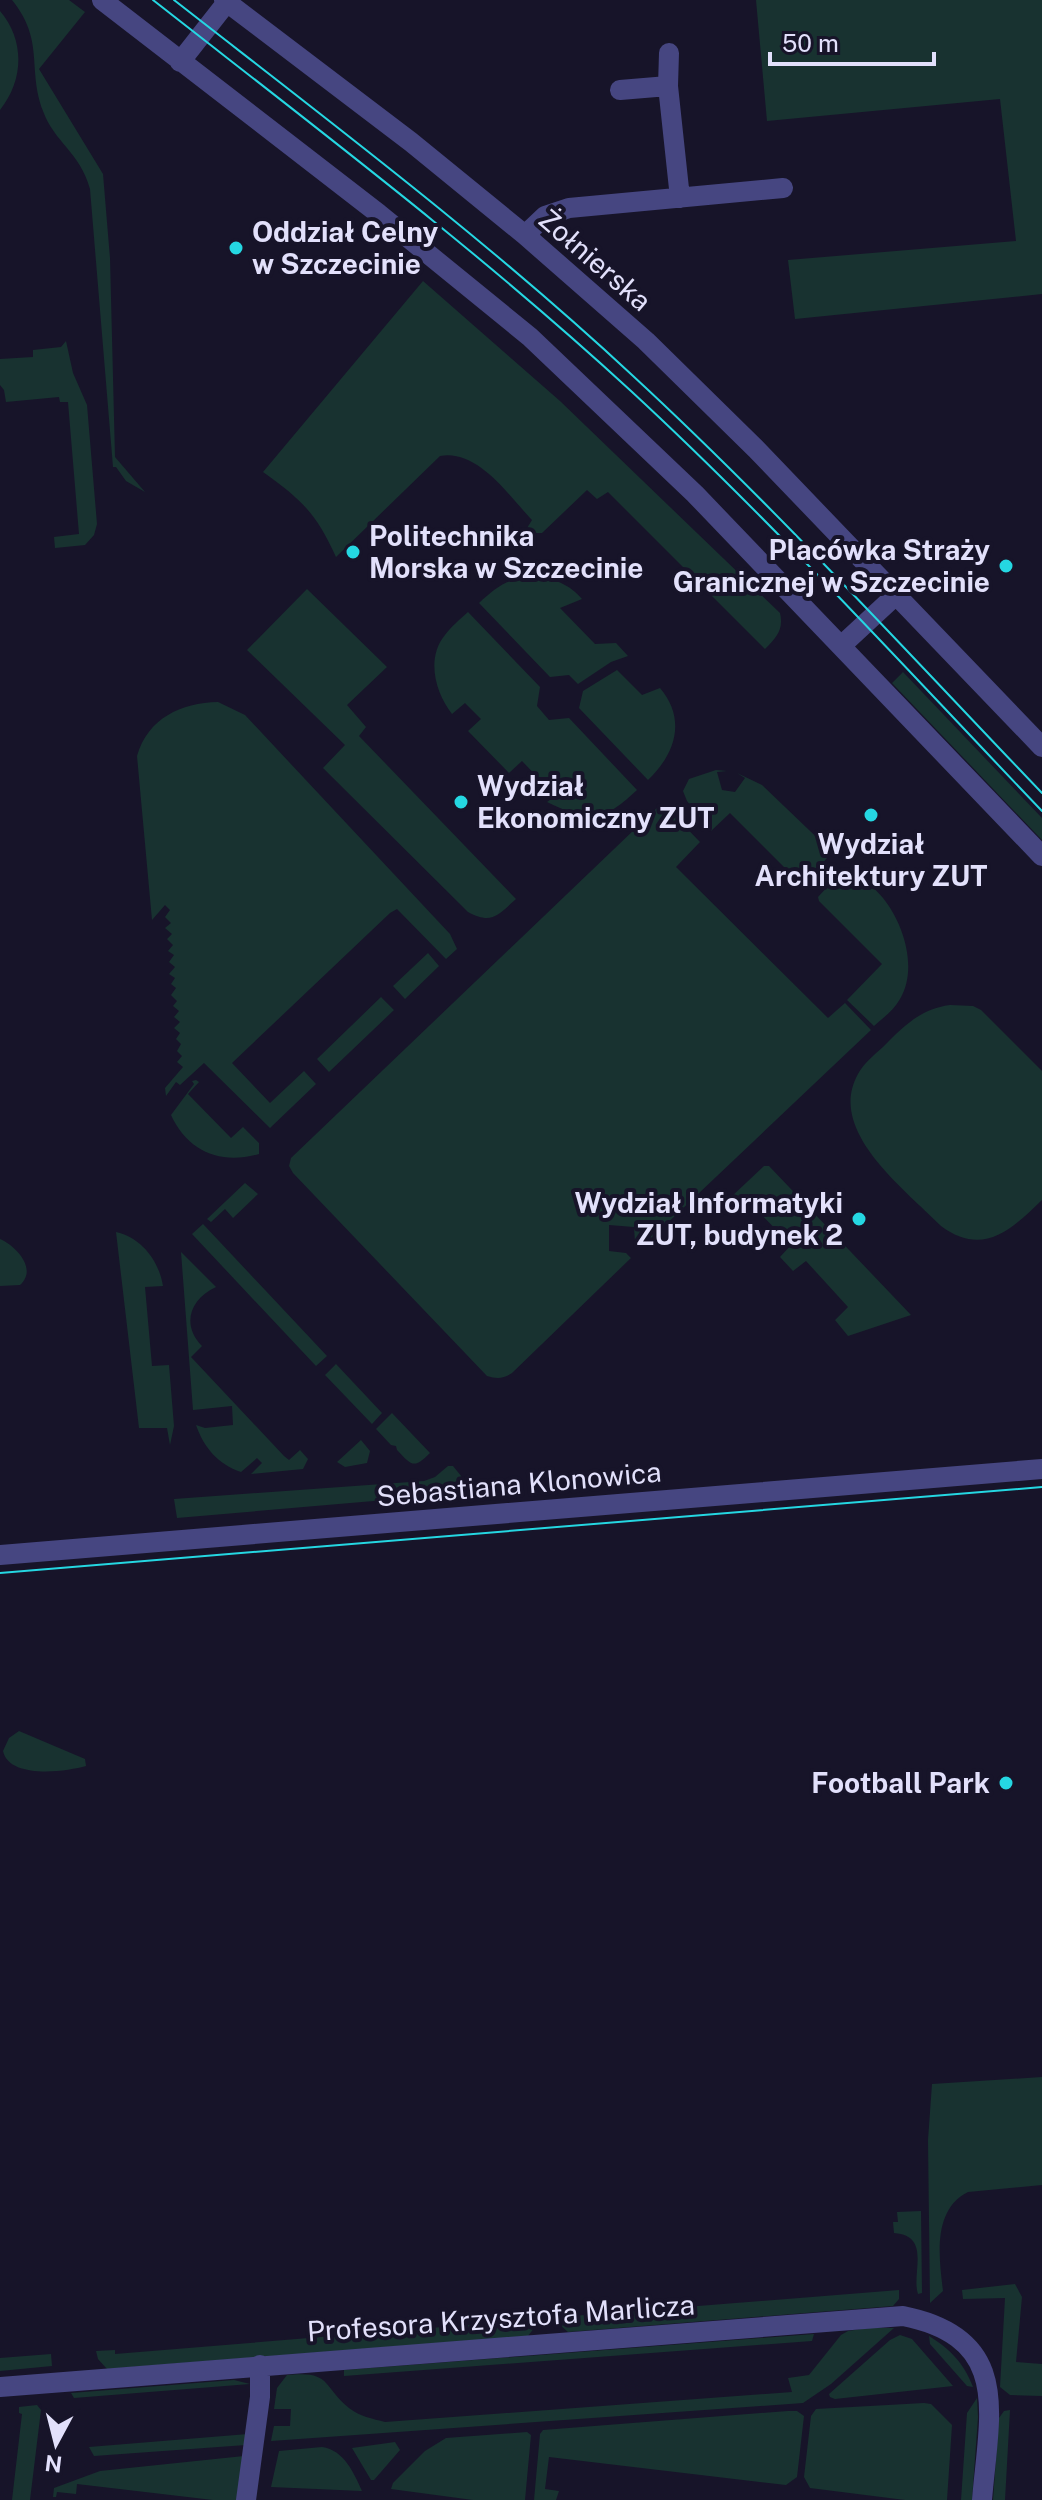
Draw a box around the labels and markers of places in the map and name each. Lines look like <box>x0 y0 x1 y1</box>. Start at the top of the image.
place label: Oddział Celny w Szczecinie <box>252 215 438 280</box>
marker: Oddział Celny w Szczecinie <box>227 239 245 257</box>
place label: Politechnika Morska w Szczecinie <box>369 519 643 584</box>
place label: Placówka Straży Granicznej w Szczecinie <box>673 533 990 598</box>
marker: Politechnika Morska w Szczecinie <box>344 543 362 561</box>
marker: Placówka Straży Granicznej w Szczecinie <box>997 557 1015 575</box>
place label: Wydział Ekonomiczny ZUT <box>477 769 714 834</box>
marker: Wydział Ekonomiczny ZUT <box>452 793 470 811</box>
marker: Wydział Architektury ZUT <box>862 806 880 824</box>
place label: Wydział Architektury ZUT <box>755 827 987 892</box>
place label: Wydział Informatyki ZUT, budynek 2 <box>574 1186 843 1251</box>
marker: Wydział Informatyki ZUT, budynek 2 <box>850 1210 868 1228</box>
place label: Football Park <box>811 1766 990 1799</box>
marker: Football Park <box>997 1774 1015 1792</box>

